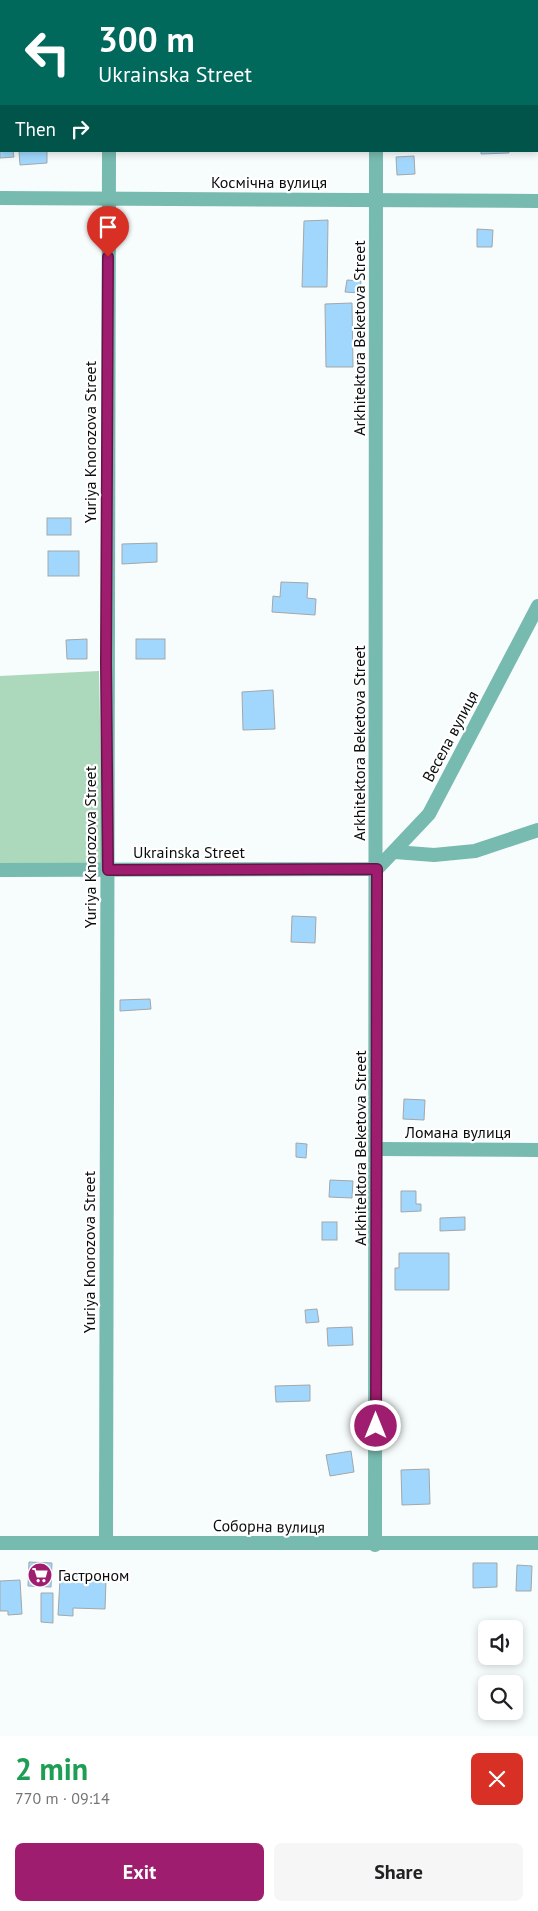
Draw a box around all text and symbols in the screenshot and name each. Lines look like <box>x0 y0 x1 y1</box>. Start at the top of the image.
text: 300 m <box>98 16 195 62</box>
icon: left <box>15 20 80 85</box>
text: Ukrainska Street <box>98 60 252 88</box>
icon: right <box>66 115 94 143</box>
text: Then <box>15 117 56 141</box>
street label: Космічна вулиця <box>211 172 327 192</box>
pin <box>87 206 129 257</box>
icon: arrive <box>94 213 122 241</box>
street label: Arkhitektora Beketova Street <box>349 240 369 436</box>
street label: Yuriya Knorozova Street <box>80 360 100 523</box>
street label: Arkhitektora Beketova Street <box>349 645 369 841</box>
street label: Весела вулиця <box>418 687 482 785</box>
street label: Yuriya Knorozova Street <box>80 765 100 928</box>
street label: Ukrainska Street <box>133 842 246 862</box>
street label: Arkhitektora Beketova Street <box>350 1050 370 1246</box>
street label: Ломана вулиця <box>404 1122 511 1142</box>
street label: Yuriya Knorozova Street <box>79 1170 99 1333</box>
position arrow <box>349 1399 401 1451</box>
street label: Соборна вулиця <box>213 1515 325 1537</box>
supermarket icon: Гастроном <box>27 1562 53 1588</box>
place label: Гастроном <box>58 1565 129 1585</box>
map controls <box>478 1620 523 1720</box>
button: sound <box>478 1620 523 1665</box>
button: search <box>478 1675 523 1720</box>
text: 2 min <box>15 1749 88 1788</box>
button: close <box>471 1753 523 1805</box>
text: 770 m · 09:14 <box>15 1788 110 1808</box>
button: Exit <box>15 1843 264 1901</box>
button: Share <box>274 1843 523 1901</box>

